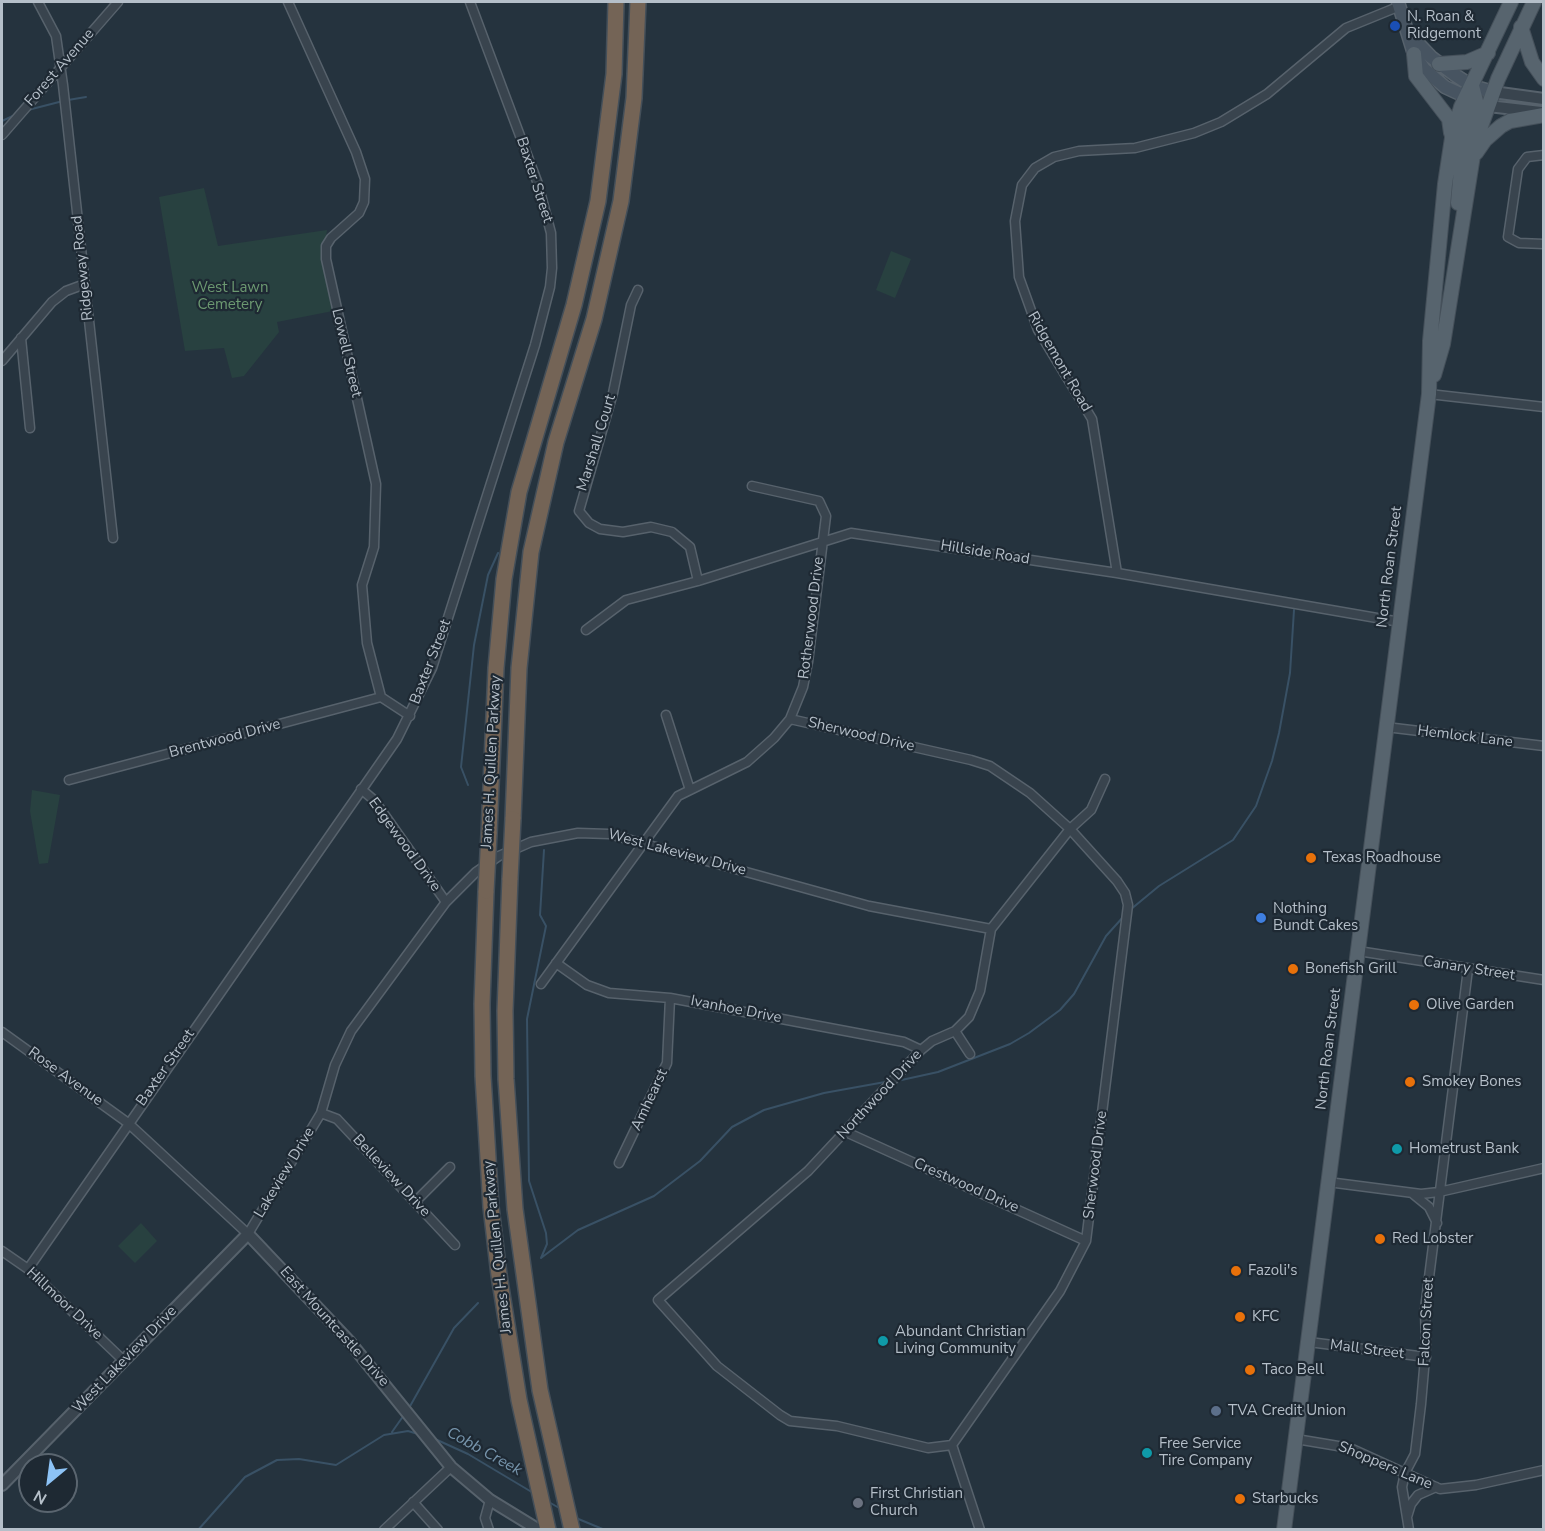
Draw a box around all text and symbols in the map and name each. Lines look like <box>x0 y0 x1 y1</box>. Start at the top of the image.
place label: N. Roan & Ridgemont <box>1407 8 1481 43</box>
marker: N. Roan & Ridgemont <box>1388 19 1402 33</box>
street label: Forest Avenue <box>21 26 99 110</box>
street label: Baxter Street <box>512 135 556 225</box>
street label: Ridgeway Road <box>69 214 97 322</box>
park label: West Lawn Cemetery <box>191 279 269 314</box>
street label: Lowell Street <box>327 307 365 399</box>
street label: Ridgemont Road <box>1023 309 1095 415</box>
street label: Marshall Court <box>574 393 620 493</box>
street label: North Roan Street <box>1374 505 1406 629</box>
street label: Hillside Road <box>939 537 1031 569</box>
street label: Rotherwood Drive <box>796 556 828 680</box>
street label: Baxter Street <box>407 617 455 707</box>
street label: James H. Quillen Parkway <box>478 675 506 849</box>
street label: Sherwood Drive <box>806 714 916 756</box>
street label: Brentwood Drive <box>167 715 283 763</box>
street label: Hemlock Lane <box>1416 722 1514 752</box>
street label: Edgewood Drive <box>364 795 444 895</box>
street label: West Lakeview Drive <box>606 826 748 880</box>
place label: Texas Roadhouse <box>1323 849 1441 867</box>
marker: Texas Roadhouse <box>1304 851 1318 865</box>
place label: Nothing Bundt Cakes <box>1273 900 1358 935</box>
marker: Nothing Bundt Cakes <box>1254 911 1268 925</box>
street label: Canary Street <box>1422 953 1516 985</box>
place label: Bonefish Grill <box>1305 960 1397 978</box>
marker: Bonefish Grill <box>1286 962 1300 976</box>
street label: North Roan Street <box>1313 987 1345 1111</box>
street label: Ivanhoe Drive <box>689 992 783 1028</box>
place label: Olive Garden <box>1426 996 1514 1014</box>
marker: Olive Garden <box>1407 998 1421 1012</box>
street label: Baxter Street <box>133 1026 199 1110</box>
street label: Rose Avenue <box>24 1044 106 1110</box>
street label: Northwood Drive <box>834 1046 926 1144</box>
street label: Amhearst <box>628 1066 672 1134</box>
place label: Smokey Bones <box>1422 1073 1521 1091</box>
marker: Smokey Bones <box>1403 1075 1417 1089</box>
street label: Sherwood Drive <box>1080 1110 1112 1220</box>
street label: Lakeview Drive <box>251 1124 319 1222</box>
street label: Belleview Drive <box>348 1131 434 1221</box>
place label: Hometrust Bank <box>1409 1140 1519 1158</box>
marker: Hometrust Bank <box>1390 1142 1404 1156</box>
street label: Crestwood Drive <box>911 1155 1021 1217</box>
street label: James H. Quillen Parkway <box>480 1160 516 1334</box>
place label: Red Lobster <box>1392 1230 1473 1248</box>
marker: Red Lobster <box>1373 1232 1387 1246</box>
place label: Fazoli's <box>1248 1262 1297 1280</box>
street label: East Mountcastle Drive <box>275 1263 393 1391</box>
street label: Hillmoor Drive <box>22 1264 106 1344</box>
marker: Fazoli's <box>1229 1264 1243 1278</box>
street label: Falcon Street <box>1416 1277 1438 1367</box>
street label: West Lakeview Drive <box>69 1303 181 1417</box>
place label: KFC <box>1252 1308 1279 1326</box>
marker: KFC <box>1233 1310 1247 1324</box>
place label: Abundant Christian Living Community <box>895 1323 1026 1358</box>
marker: Abundant Christian Living Community <box>876 1334 890 1348</box>
street label: Mall Street <box>1329 1337 1405 1363</box>
place label: Taco Bell <box>1262 1361 1324 1379</box>
marker: Taco Bell <box>1243 1363 1257 1377</box>
place label: TVA Credit Union <box>1228 1402 1346 1420</box>
marker: TVA Credit Union <box>1209 1404 1223 1418</box>
water label: Cobb Creek <box>443 1423 525 1481</box>
place label: Free Service Tire Company <box>1159 1435 1252 1470</box>
street label: Shoppers Lane <box>1335 1438 1435 1494</box>
marker: Free Service Tire Company <box>1140 1446 1154 1460</box>
north arrow <box>18 1453 78 1513</box>
text: N <box>30 1484 51 1510</box>
place label: First Christian Church <box>870 1485 963 1520</box>
place label: Starbucks <box>1252 1490 1318 1508</box>
marker: Starbucks <box>1233 1492 1247 1506</box>
marker: First Christian Church <box>851 1496 865 1510</box>

